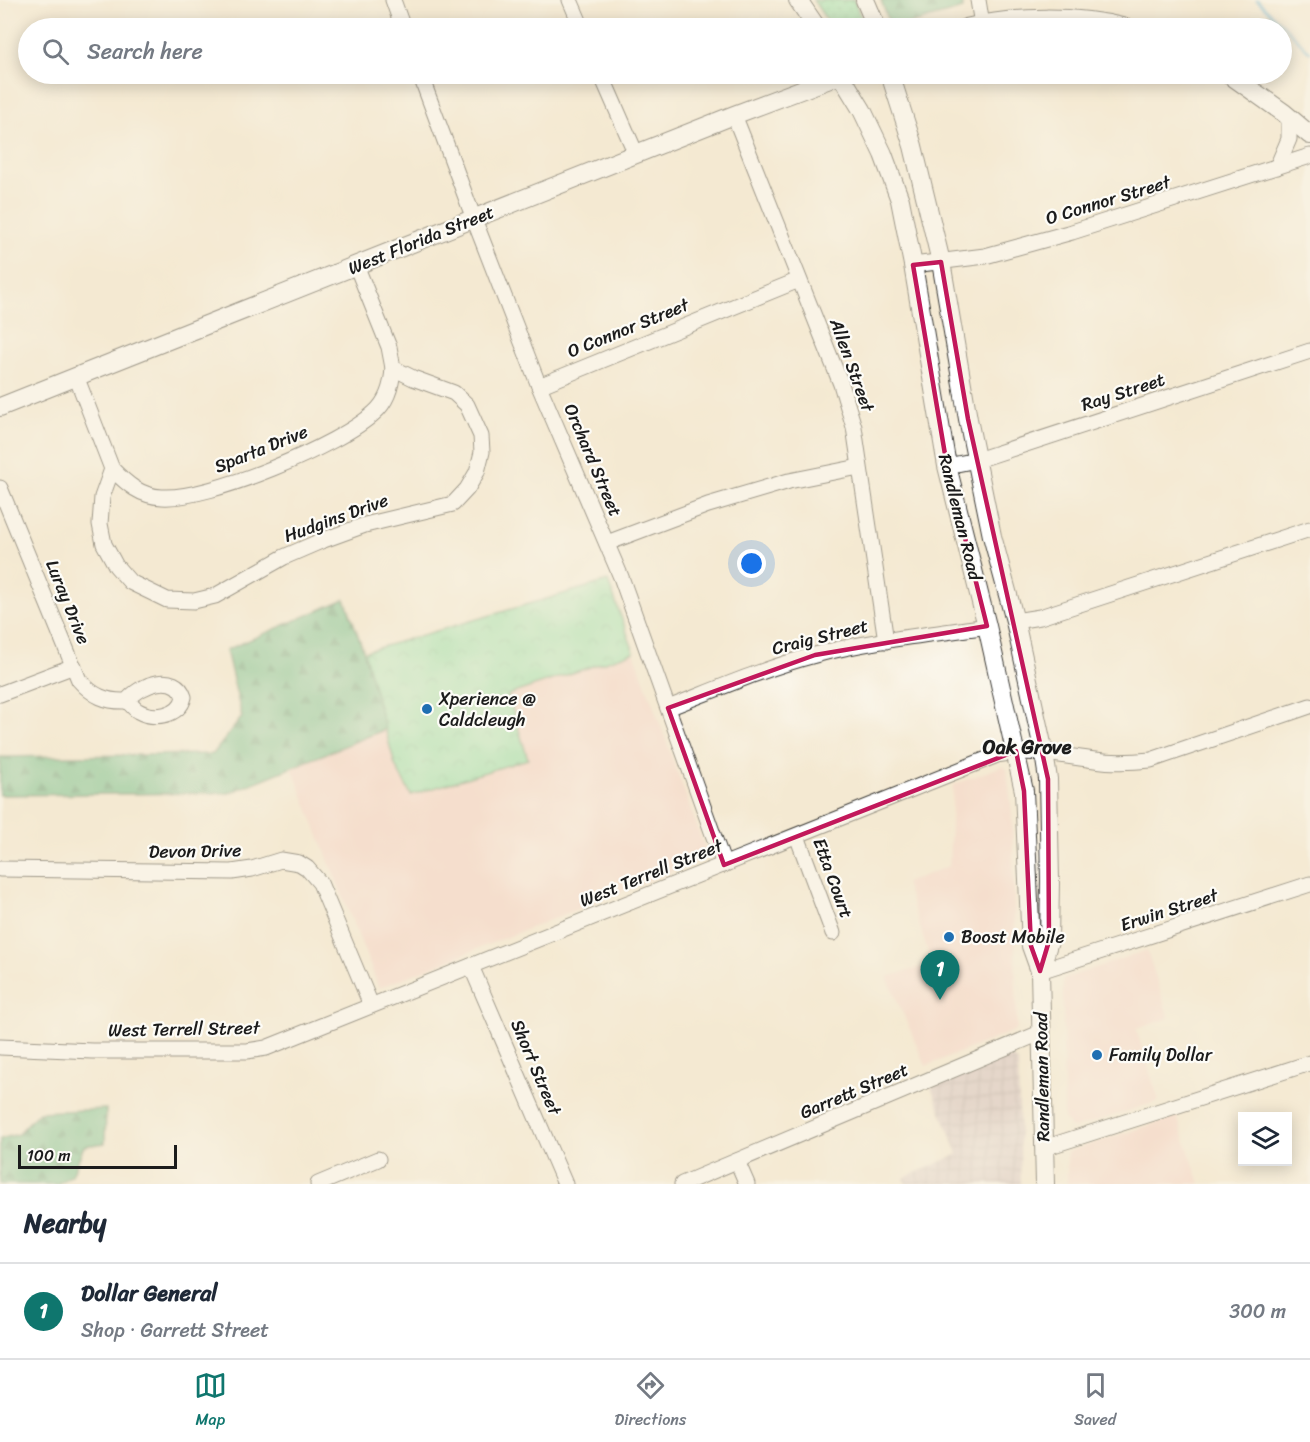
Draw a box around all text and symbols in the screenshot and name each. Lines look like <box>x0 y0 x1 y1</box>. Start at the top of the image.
search box <box>18 18 1292 84</box>
text: Search here <box>87 32 203 71</box>
icon: search <box>39 35 72 68</box>
street label: O Connor Street <box>1042 166 1175 234</box>
street label: West Florida Street <box>343 196 499 284</box>
street label: O Connor Street <box>562 289 695 367</box>
street label: Allen Street <box>820 313 884 417</box>
street label: Ray Street <box>1077 363 1169 421</box>
street label: Orchard Street <box>555 398 631 522</box>
street label: Sparta Drive <box>209 416 313 482</box>
street label: Randleman Road <box>929 450 992 585</box>
street label: Hudgins Drive <box>279 484 393 552</box>
your location <box>737 549 766 578</box>
street label: Luray Drive <box>36 555 100 649</box>
street label: Craig Street <box>769 610 872 664</box>
place label: Xperience @ Caldcleugh <box>438 683 536 736</box>
marker: Xperience @ Caldcleugh <box>420 702 434 716</box>
district label: Oak Grove <box>983 730 1072 765</box>
street label: West Terrell Street <box>575 829 728 916</box>
street label: Etta Court <box>804 833 862 923</box>
street label: Devon Drive <box>148 834 242 868</box>
street label: Erwin Street <box>1116 879 1223 941</box>
place label: Boost Mobile <box>961 921 1065 953</box>
marker: Boost Mobile <box>942 930 956 944</box>
pin: 1 <box>920 950 960 1000</box>
street label: Randleman Road <box>1025 1011 1059 1142</box>
street label: West Terrell Street <box>108 1012 261 1046</box>
street label: Short Street <box>501 1014 571 1121</box>
place label: Family Dollar <box>1109 1039 1214 1071</box>
marker: Family Dollar <box>1090 1048 1104 1062</box>
street label: Garrett Street <box>795 1054 914 1128</box>
map controls <box>1238 1112 1292 1166</box>
button: layers <box>1238 1112 1292 1166</box>
text: 100 m <box>27 1141 71 1170</box>
scale bar <box>18 1142 177 1170</box>
text: Nearby <box>24 1200 106 1246</box>
text: Dollar General <box>81 1274 217 1313</box>
text: 1 <box>39 1294 48 1329</box>
text: 300 m <box>1229 1294 1286 1329</box>
text: Shop · Garrett Street <box>81 1313 269 1348</box>
tab: Map <box>194 1369 227 1434</box>
tab: Directions <box>615 1369 686 1434</box>
tab: Saved <box>1074 1369 1116 1434</box>

